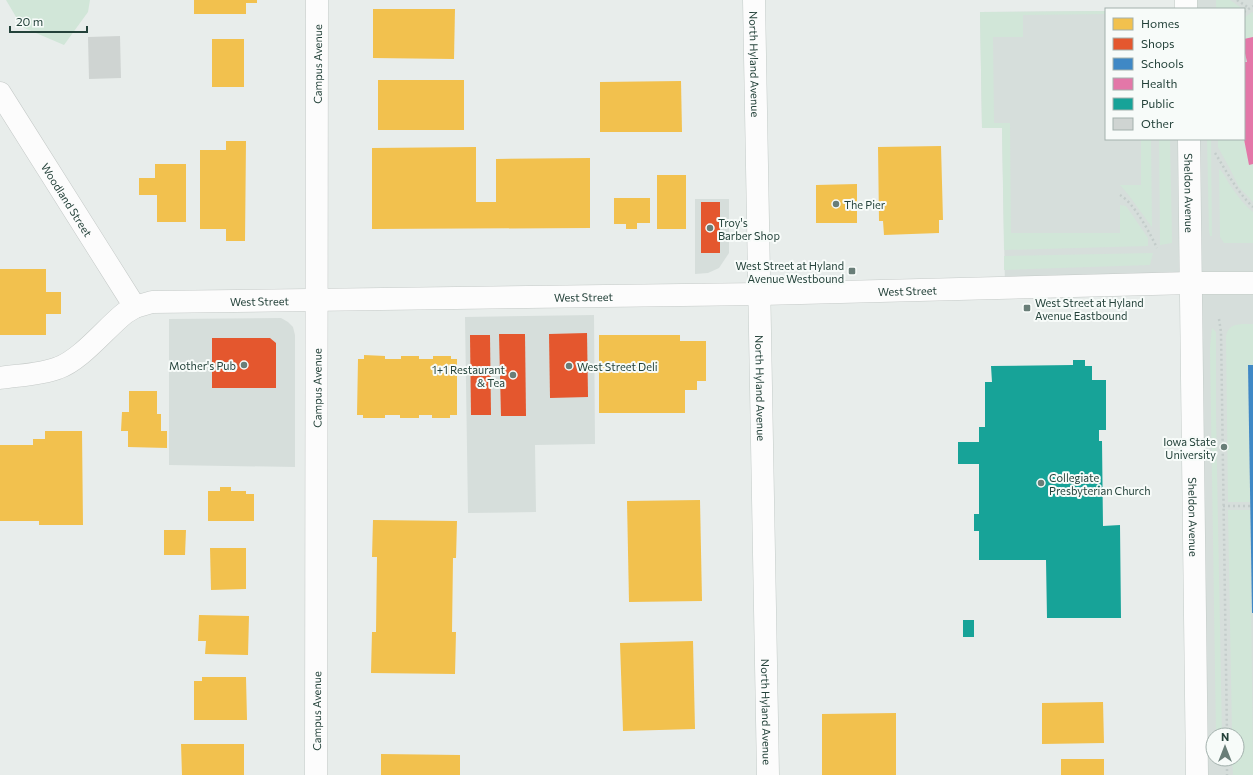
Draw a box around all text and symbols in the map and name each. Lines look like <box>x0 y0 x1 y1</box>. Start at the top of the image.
scale bar <box>10 8 87 34</box>
legend <box>1105 8 1245 140</box>
street label: North Hyland Avenue <box>748 11 763 117</box>
text: 20 m <box>16 14 43 28</box>
text: Homes <box>1141 16 1179 30</box>
street label: Campus Avenue <box>310 24 323 104</box>
text: Shops <box>1141 36 1175 50</box>
text: Schools <box>1141 56 1184 70</box>
text: Health <box>1141 76 1177 90</box>
text: Public <box>1141 96 1174 110</box>
text: Other <box>1141 116 1174 130</box>
street label: Sheldon Avenue <box>1183 153 1197 233</box>
street label: Woodland Street <box>39 160 96 239</box>
place label: The Pier <box>844 198 886 211</box>
marker: The Pier <box>831 199 841 209</box>
place label: Troy's Barber Shop <box>718 216 780 242</box>
marker: Troy's Barber Shop <box>705 223 715 233</box>
place label: West Street at Hyland Avenue Westbound <box>735 259 844 285</box>
marker: West Street at Hyland Avenue Westbound <box>847 266 857 276</box>
street label: West Street <box>878 283 938 297</box>
street label: West Street <box>554 289 613 303</box>
street label: West Street <box>230 294 290 307</box>
place label: West Street at Hyland Avenue Eastbound <box>1035 296 1144 322</box>
marker: West Street at Hyland Avenue Eastbound <box>1022 303 1032 313</box>
street label: North Hyland Avenue <box>754 335 768 441</box>
street label: Campus Avenue <box>310 348 323 428</box>
place label: Mother's Pub <box>169 359 236 372</box>
marker: Mother's Pub <box>239 360 249 370</box>
place label: West Street Deli <box>577 360 658 373</box>
marker: West Street Deli <box>564 361 574 371</box>
place label: 1+1 Restaurant & Tea <box>432 363 505 389</box>
marker: 1+1 Restaurant & Tea <box>508 370 518 380</box>
place label: Iowa State University <box>1163 435 1216 461</box>
marker: Iowa State University <box>1219 442 1229 452</box>
place label: Collegiate Presbyterian Church <box>1049 471 1151 497</box>
street label: Sheldon Avenue <box>1187 477 1201 557</box>
marker: Collegiate Presbyterian Church <box>1036 478 1046 488</box>
street label: North Hyland Avenue <box>759 659 774 765</box>
street label: Campus Avenue <box>310 671 323 751</box>
north arrow <box>1205 727 1245 767</box>
text: N <box>1221 730 1229 743</box>

